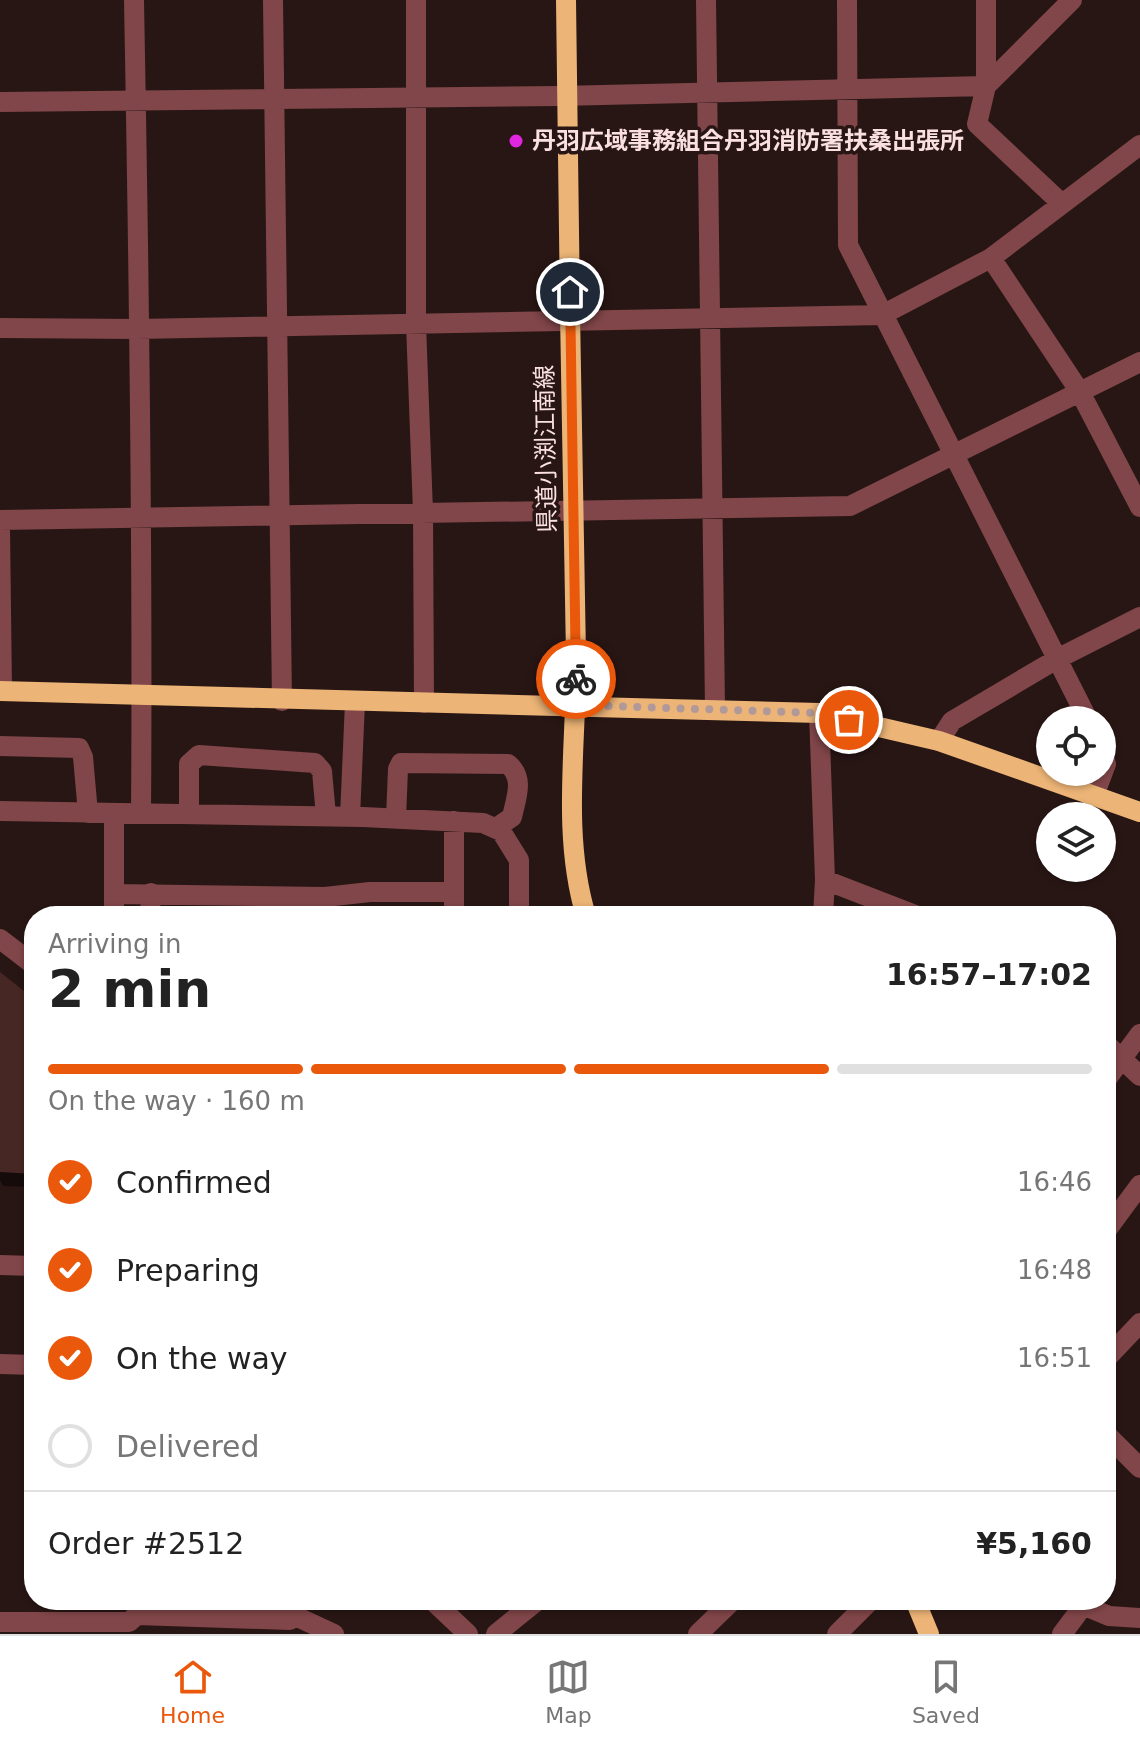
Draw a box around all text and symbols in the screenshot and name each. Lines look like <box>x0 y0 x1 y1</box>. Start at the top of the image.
place label: 丹羽広域事務組合丹羽消防署扶桑出張所 <box>532 127 964 155</box>
marker: 丹羽広域事務組合丹羽消防署扶桑出張所 <box>507 132 525 150</box>
pin <box>536 258 604 326</box>
icon: home <box>548 270 592 314</box>
street label: 県道小渕江南線 <box>531 365 561 533</box>
courier <box>536 639 616 719</box>
icon: bike <box>554 657 598 701</box>
pin <box>815 686 883 754</box>
icon: bag <box>827 698 871 742</box>
map controls <box>1036 706 1116 882</box>
button: locate <box>1036 706 1116 786</box>
button: layers <box>1036 802 1116 882</box>
text: Arriving in <box>48 929 182 959</box>
text: 16:57–17:02 <box>886 957 1092 992</box>
text: 2 min <box>48 959 211 1019</box>
text: On the way · 160 m <box>48 1086 305 1116</box>
icon: check <box>48 1160 92 1204</box>
text: Confirmed <box>116 1165 272 1200</box>
text: 16:46 <box>1017 1167 1092 1197</box>
icon: check <box>48 1248 92 1292</box>
text: Preparing <box>116 1253 260 1288</box>
text: 16:48 <box>1017 1255 1092 1285</box>
icon: check <box>48 1336 92 1380</box>
text: On the way <box>116 1341 288 1376</box>
text: 16:51 <box>1017 1343 1092 1373</box>
text: Delivered <box>116 1429 260 1464</box>
text: Order #2512 <box>48 1526 244 1561</box>
text: ¥5,160 <box>976 1526 1092 1561</box>
tab: Home <box>160 1655 225 1728</box>
tab: Map <box>545 1655 592 1728</box>
tab: Saved <box>912 1655 980 1728</box>

